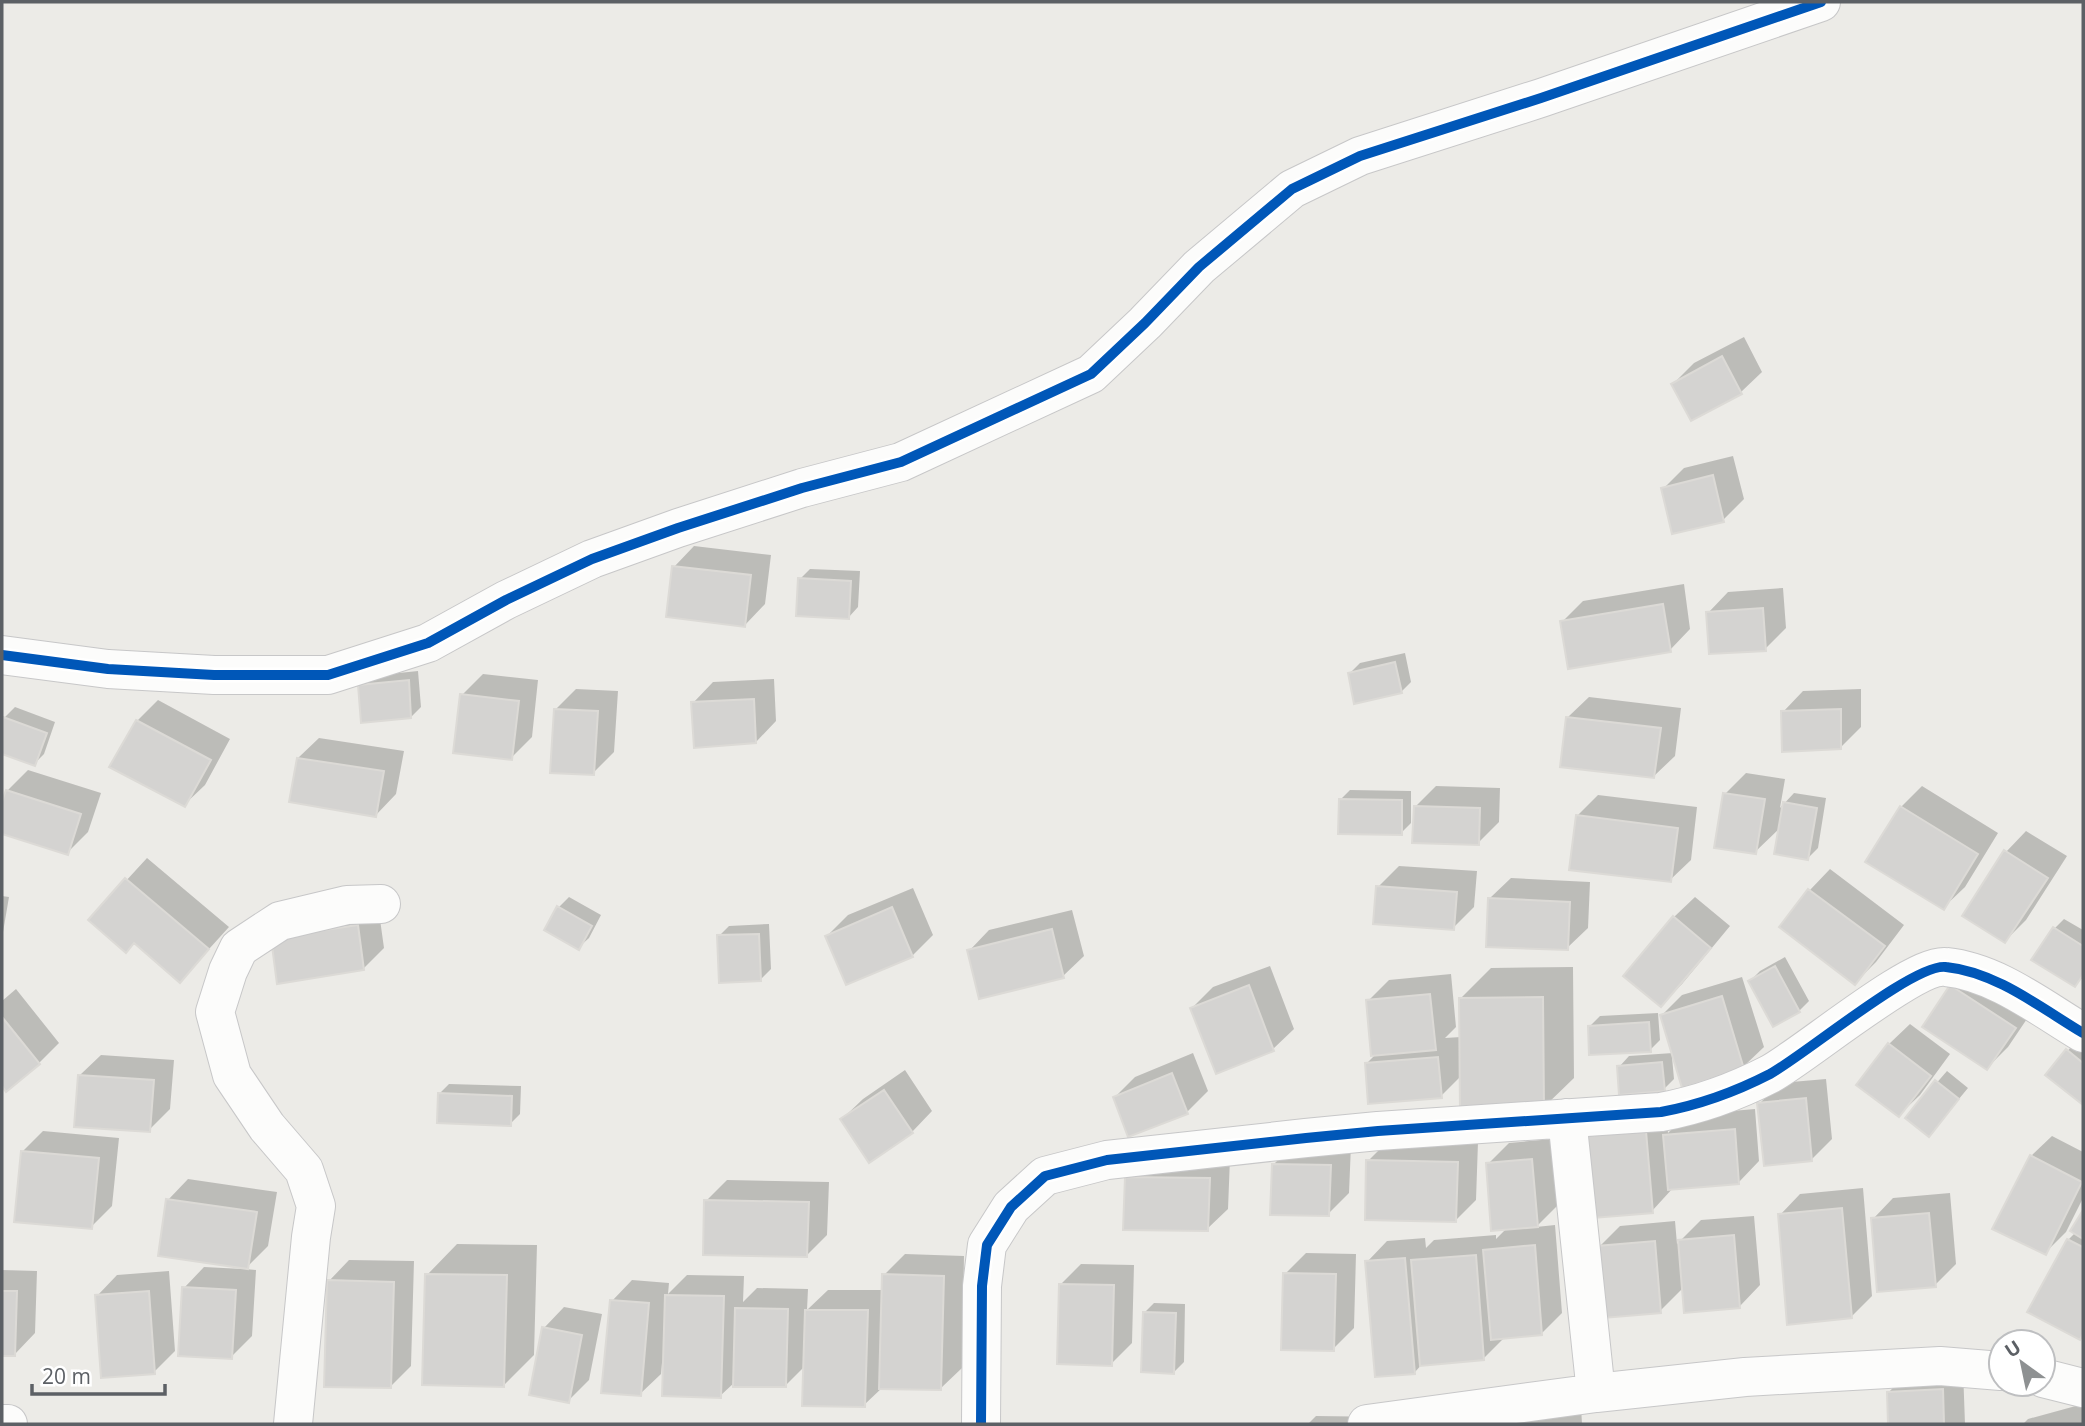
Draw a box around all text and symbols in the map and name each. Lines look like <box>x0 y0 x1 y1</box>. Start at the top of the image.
north arrow <box>1987 1328 2057 1398</box>
text: U <box>2000 1334 2026 1364</box>
scale bar <box>32 1352 164 1396</box>
text: 20 m <box>42 1362 91 1390</box>

